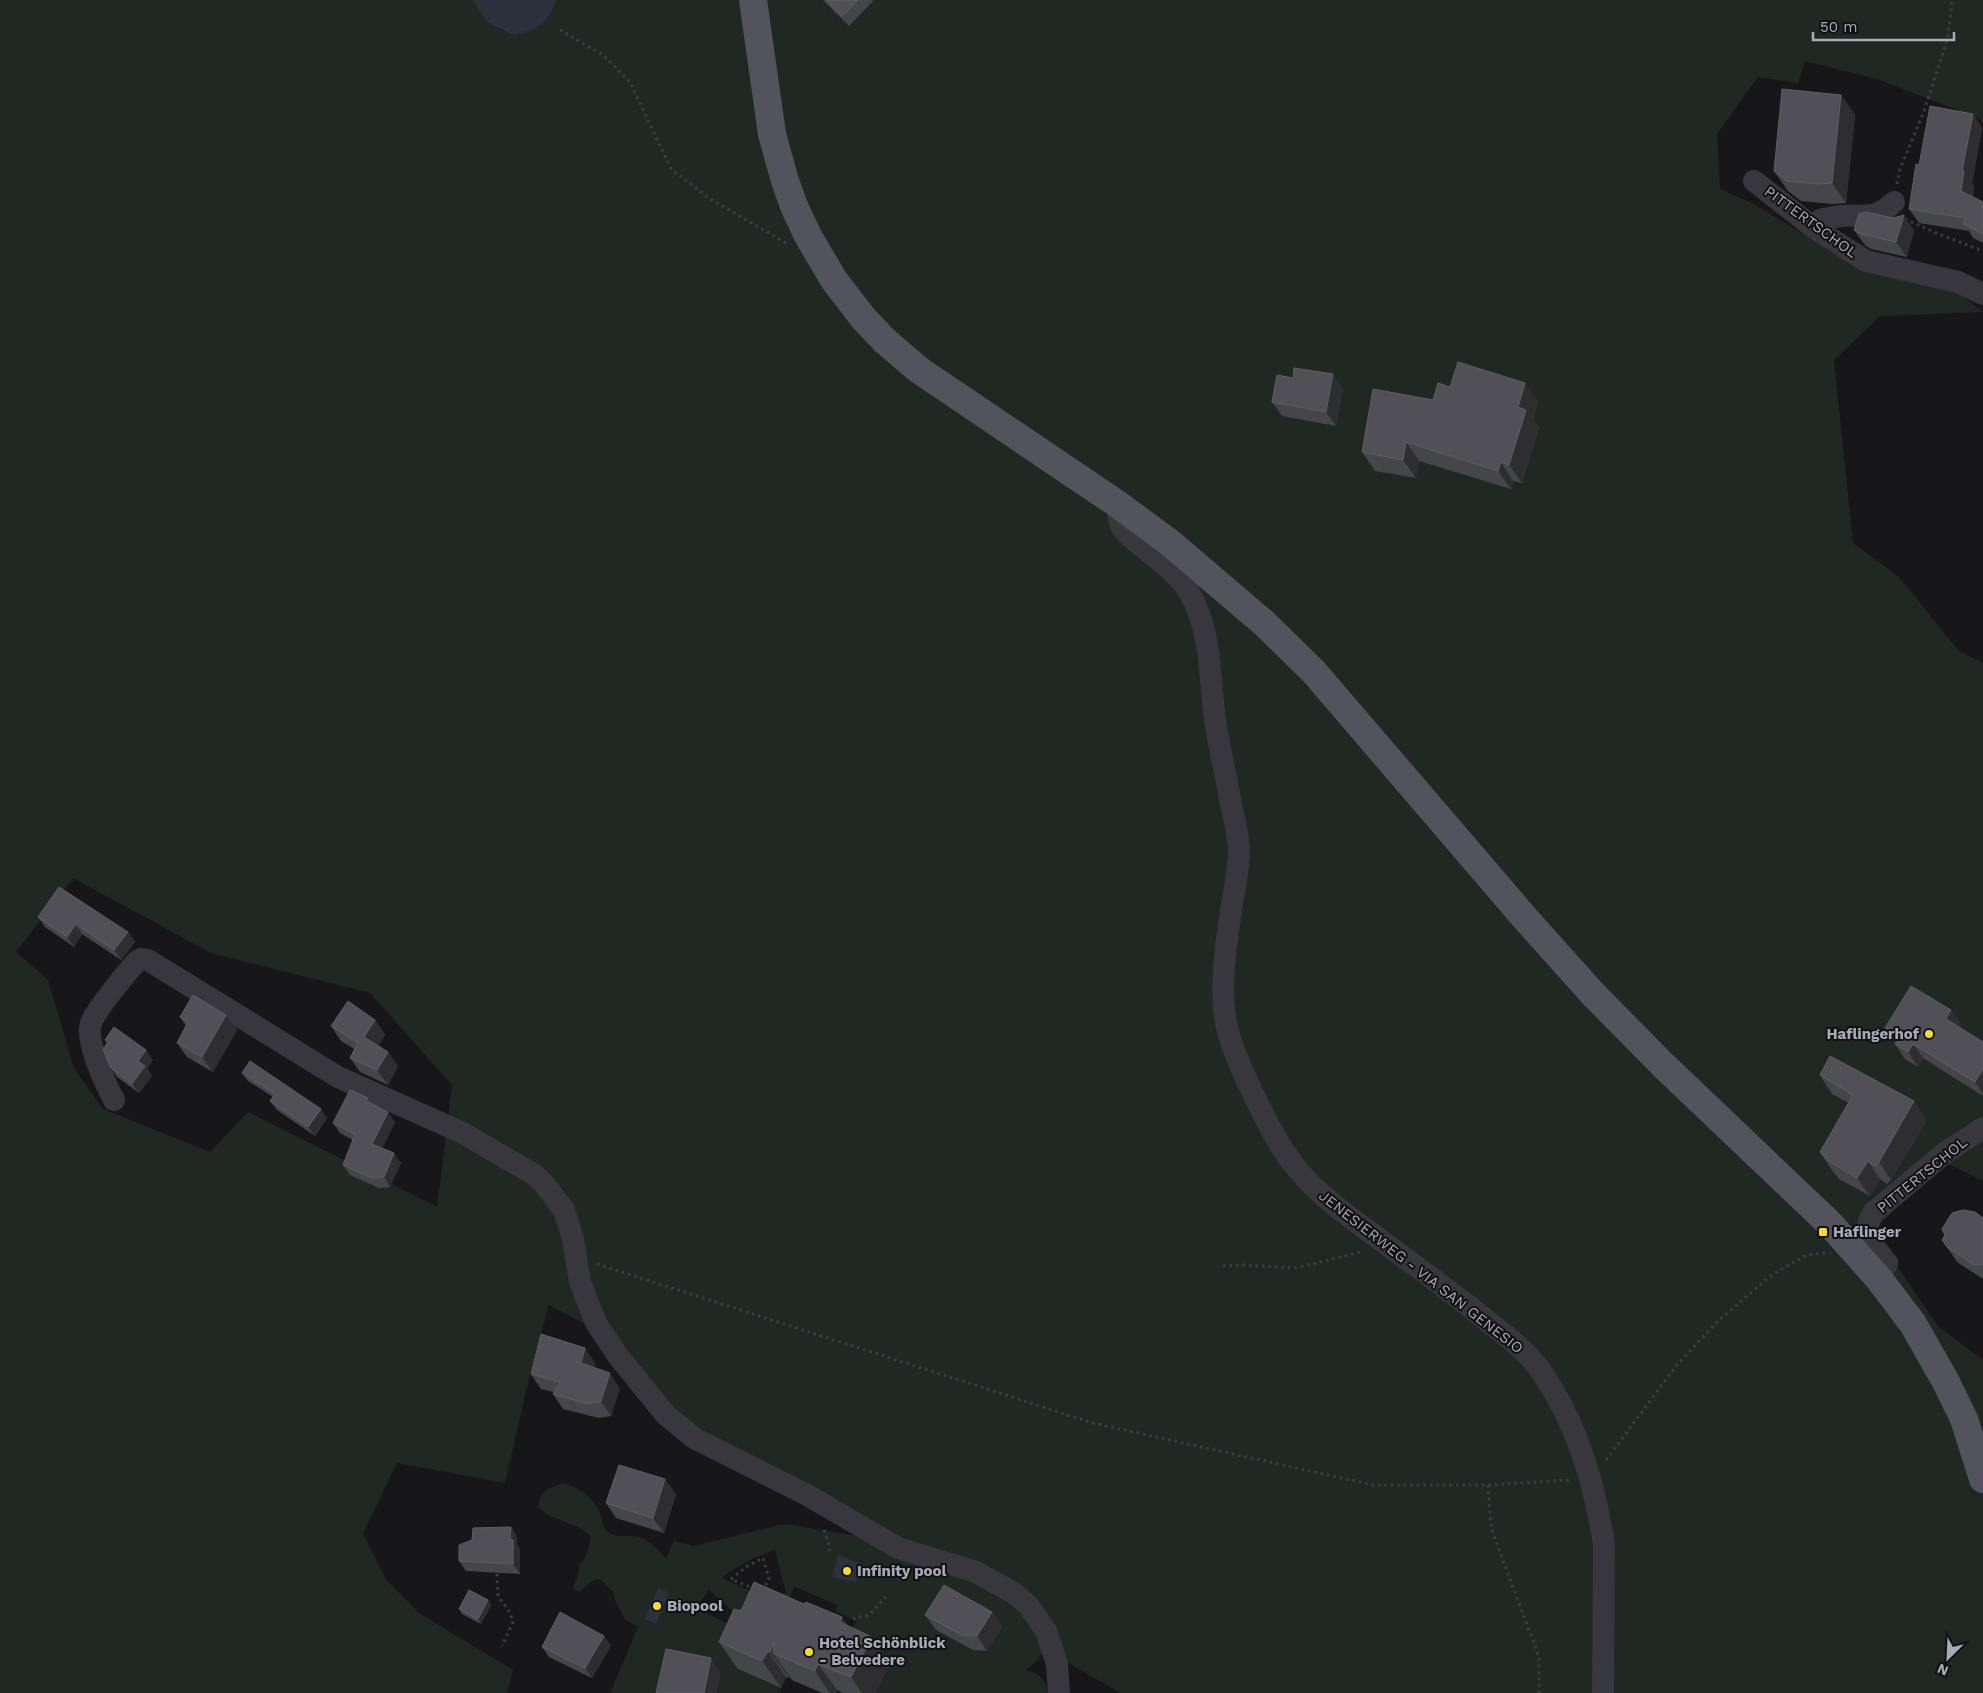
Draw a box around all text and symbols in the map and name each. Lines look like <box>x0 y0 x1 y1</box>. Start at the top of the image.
scale bar <box>1813 10 1954 42</box>
text: 50 m <box>1820 18 1857 36</box>
street label: PITTERTSCHOL <box>1761 182 1861 262</box>
place label: Haflingerhof <box>1826 1025 1920 1043</box>
marker: Haflingerhof <box>1923 1028 1935 1040</box>
street label: PITTERTSCHOL <box>1873 1133 1971 1217</box>
street label: JENESIERWEG - VIA SAN GENESIO <box>1315 1187 1527 1357</box>
place label: Haflinger <box>1833 1223 1902 1241</box>
marker: Haflinger <box>1817 1226 1829 1238</box>
place label: Infinity pool <box>857 1562 947 1580</box>
marker: Infinity pool <box>841 1565 853 1577</box>
place label: Biopool <box>667 1597 723 1615</box>
marker: Biopool <box>651 1600 663 1612</box>
north arrow <box>1923 1633 1973 1683</box>
place label: Hotel Schönblick - Belvedere <box>819 1634 946 1669</box>
marker: Hotel Schönblick - Belvedere <box>803 1646 815 1658</box>
text: N <box>1935 1660 1951 1679</box>

